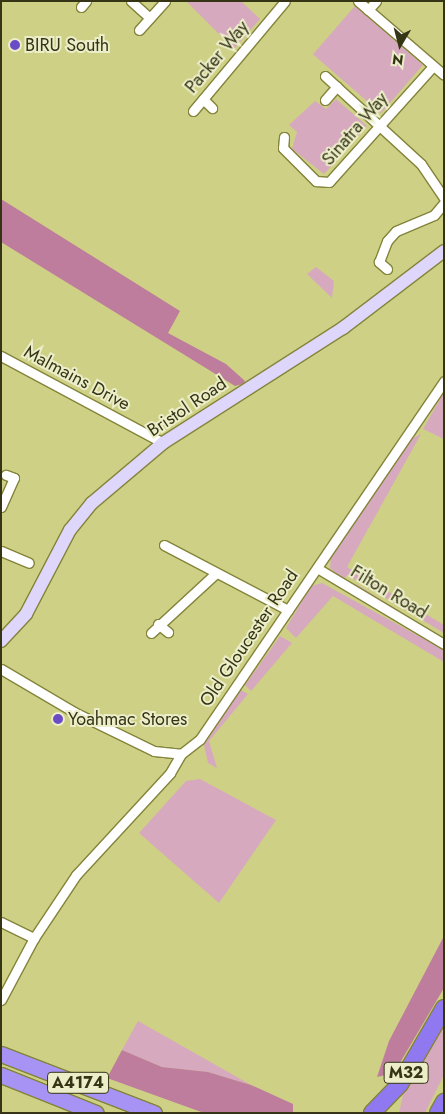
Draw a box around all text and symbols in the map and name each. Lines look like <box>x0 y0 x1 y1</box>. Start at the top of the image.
street label: Packer Way <box>181 17 253 97</box>
north arrow <box>375 20 425 70</box>
place label: BIRU South <box>25 34 109 56</box>
marker: BIRU South <box>9 39 21 51</box>
text: N <box>391 49 405 71</box>
street label: Sinatra Way <box>317 88 393 170</box>
street label: Malmains Drive <box>20 341 134 415</box>
street label: Bristol Road <box>143 373 231 441</box>
street label: Filton Road <box>347 561 431 623</box>
street label: Old Gloucester Road <box>195 565 303 711</box>
place label: Yoahmac Stores <box>68 708 187 730</box>
marker: Yoahmac Stores <box>52 713 64 725</box>
road number: M32 <box>384 1060 428 1086</box>
road number: A4174 <box>47 1070 109 1096</box>

